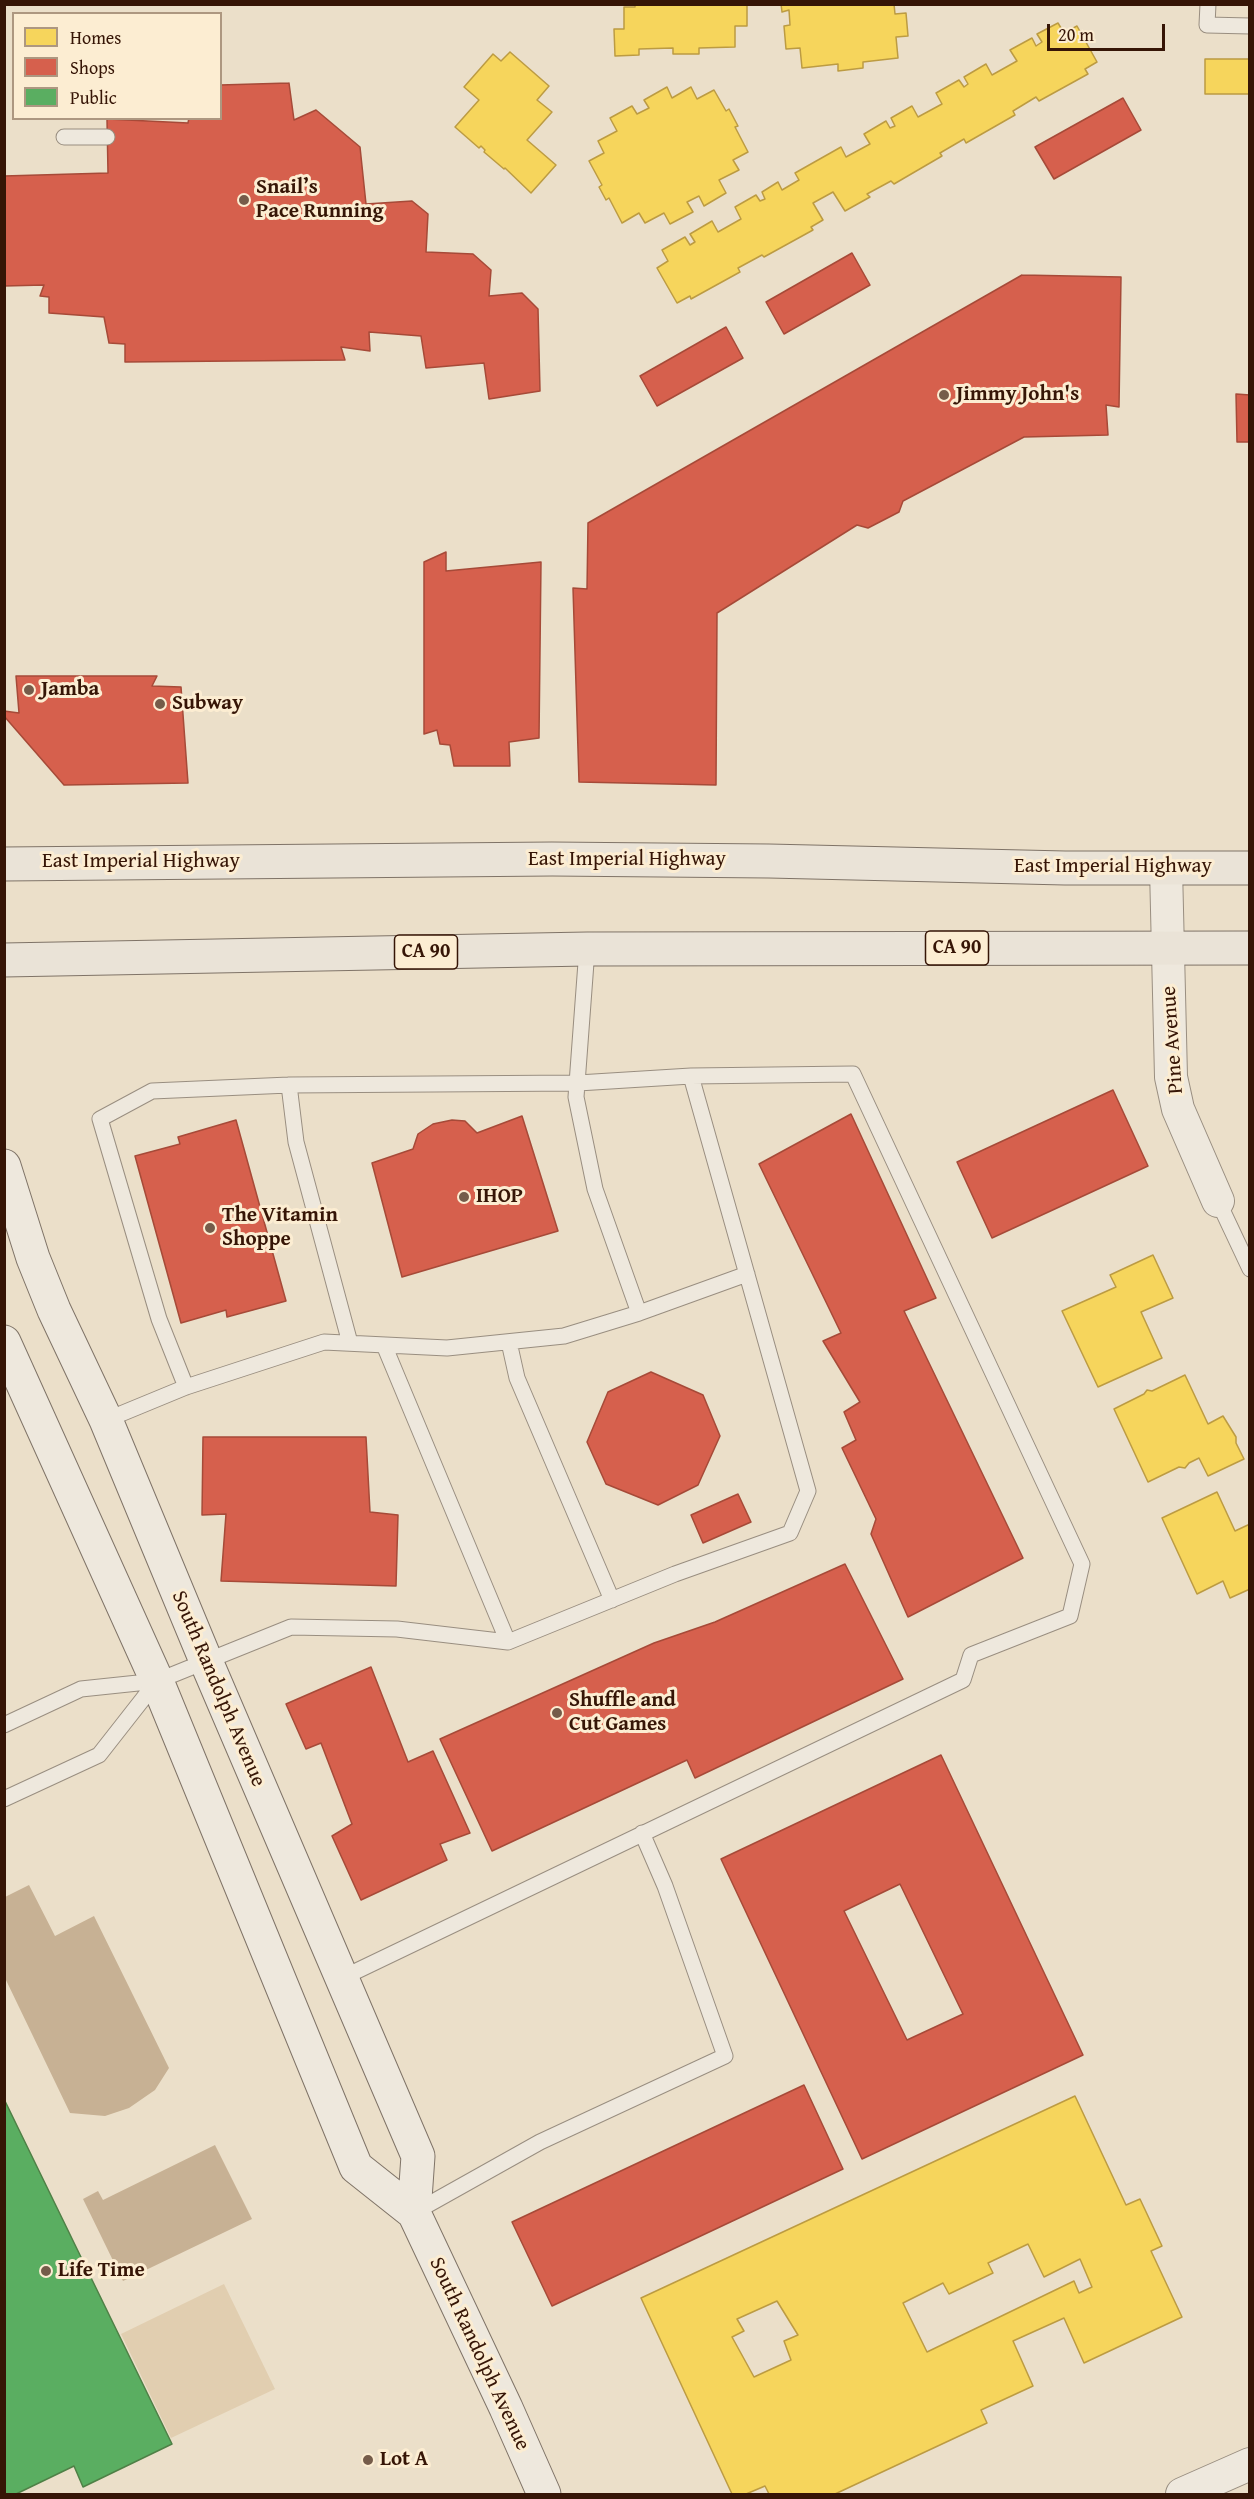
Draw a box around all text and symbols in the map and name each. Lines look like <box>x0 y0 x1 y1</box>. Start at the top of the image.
legend <box>12 12 222 120</box>
scale bar <box>1050 12 1168 50</box>
text: 20 m <box>1058 21 1094 48</box>
text: Homes <box>70 24 121 51</box>
text: Shops <box>70 54 115 81</box>
text: Public <box>70 84 117 111</box>
place label: Snail’s Pace Running <box>256 175 383 225</box>
marker: Snail’s Pace Running <box>237 193 251 207</box>
place label: Jimmy John's <box>956 382 1079 408</box>
marker: Jimmy John's <box>937 388 951 402</box>
place label: Jamba <box>41 677 99 703</box>
marker: Jamba <box>22 683 36 697</box>
place label: Subway <box>172 691 243 717</box>
marker: Subway <box>153 697 167 711</box>
street label: East Imperial Highway <box>528 847 726 873</box>
street label: East Imperial Highway <box>42 849 240 875</box>
street label: East Imperial Highway <box>1014 854 1212 880</box>
road number: CA 90 <box>926 931 988 965</box>
road number: CA 90 <box>394 935 458 969</box>
street label: Pine Avenue <box>1157 985 1189 1095</box>
place label: IHOP <box>476 1184 523 1210</box>
marker: IHOP <box>457 1190 471 1204</box>
place label: The Vitamin Shoppe <box>222 1203 338 1253</box>
marker: The Vitamin Shoppe <box>203 1221 217 1235</box>
street label: South Randolph Avenue <box>165 1587 271 1791</box>
place label: Shuffle and Cut Games <box>569 1688 676 1738</box>
marker: Shuffle and Cut Games <box>550 1706 564 1720</box>
street label: South Randolph Avenue <box>423 2253 535 2455</box>
place label: Life Time <box>58 2258 145 2284</box>
marker: Life Time <box>39 2264 53 2278</box>
place label: Lot A <box>380 2447 428 2473</box>
marker: Lot A <box>361 2453 375 2467</box>

